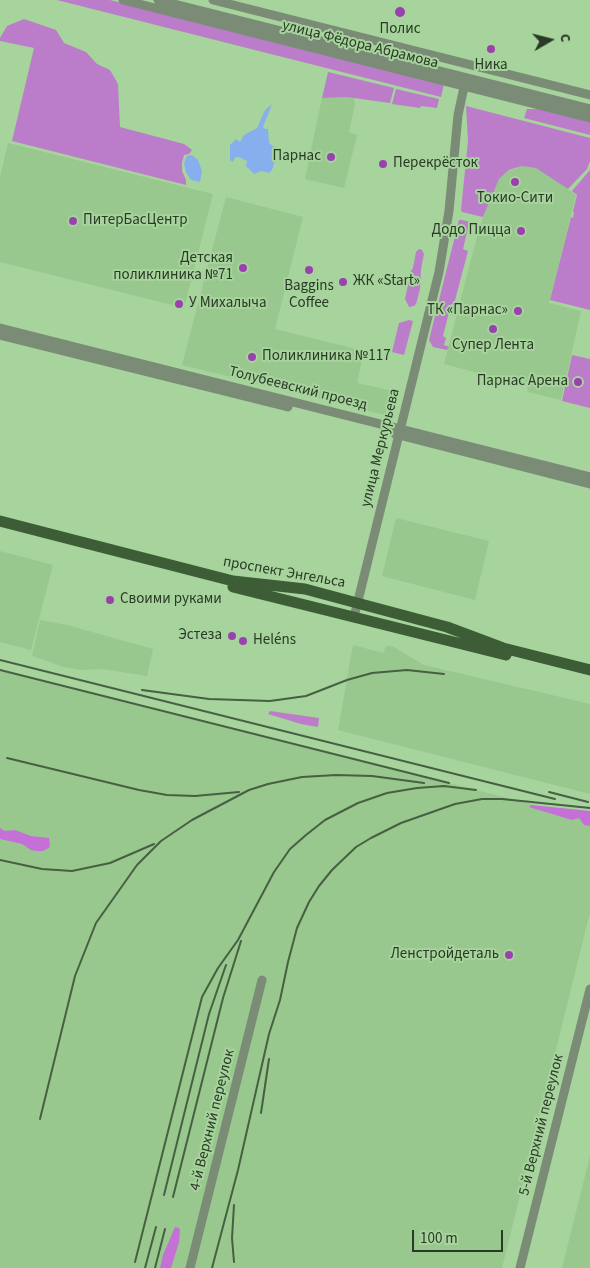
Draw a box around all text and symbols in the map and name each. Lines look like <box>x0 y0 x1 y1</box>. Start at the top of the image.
marker: Полис <box>393 5 407 19</box>
north arrow <box>525 15 575 65</box>
street label: улица Фёдора Абрамова <box>280 17 440 73</box>
place label: Полис <box>379 21 421 39</box>
text: С <box>554 32 575 43</box>
marker: Ника <box>485 43 497 55</box>
place label: Ника <box>474 57 508 75</box>
place label: Парнас <box>273 148 321 166</box>
marker: Парнас <box>325 151 337 163</box>
place label: Перекрёсток <box>393 155 478 173</box>
marker: Перекрёсток <box>377 158 389 170</box>
marker: Токио-Сити <box>509 176 521 188</box>
place label: Токио-Сити <box>477 190 553 208</box>
place label: ПитерБасЦентр <box>83 212 188 230</box>
marker: ПитерБасЦентр <box>67 215 79 227</box>
place label: Додо Пицца <box>432 222 511 240</box>
marker: Додо Пицца <box>515 225 527 237</box>
place label: Детская поликлиника №71 <box>113 250 233 285</box>
marker: Детская поликлиника №71 <box>237 262 249 274</box>
marker: Baggins Coffee <box>303 264 315 276</box>
place label: ЖК «Start» <box>353 273 420 291</box>
marker: ЖК «Start» <box>337 276 349 288</box>
place label: Baggins Coffee <box>284 278 334 313</box>
place label: У Михалыча <box>189 295 267 313</box>
marker: У Михалыча <box>173 298 185 310</box>
place label: ТК «Парнас» <box>427 302 508 320</box>
marker: ТК «Парнас» <box>512 305 524 317</box>
marker: Супер Лента <box>487 323 499 335</box>
place label: Супер Лента <box>452 337 534 355</box>
place label: Поликлиника №117 <box>262 348 391 366</box>
marker: Поликлиника №117 <box>246 351 258 363</box>
street label: Толубеевский проезд <box>227 363 369 415</box>
place label: Парнас Арена <box>477 373 568 391</box>
marker: Парнас Арена <box>572 376 584 388</box>
street label: улица Меркурьева <box>358 387 404 509</box>
street label: проспект Энгельса <box>221 553 347 593</box>
place label: Своими руками <box>120 591 222 609</box>
marker: Своими руками <box>104 594 116 606</box>
place label: Эстеза <box>178 627 222 645</box>
marker: Эстеза <box>226 630 238 642</box>
place label: Heléns <box>253 632 296 650</box>
marker: Heléns <box>237 635 249 647</box>
place label: Ленстройдеталь <box>390 946 499 964</box>
marker: Ленстройдеталь <box>503 949 515 961</box>
street label: 4-й Верхний переулок <box>187 1047 239 1193</box>
street label: 5-й Верхний переулок <box>516 1052 568 1198</box>
scale bar <box>415 1220 506 1252</box>
text: 100 m <box>420 1228 458 1249</box>

